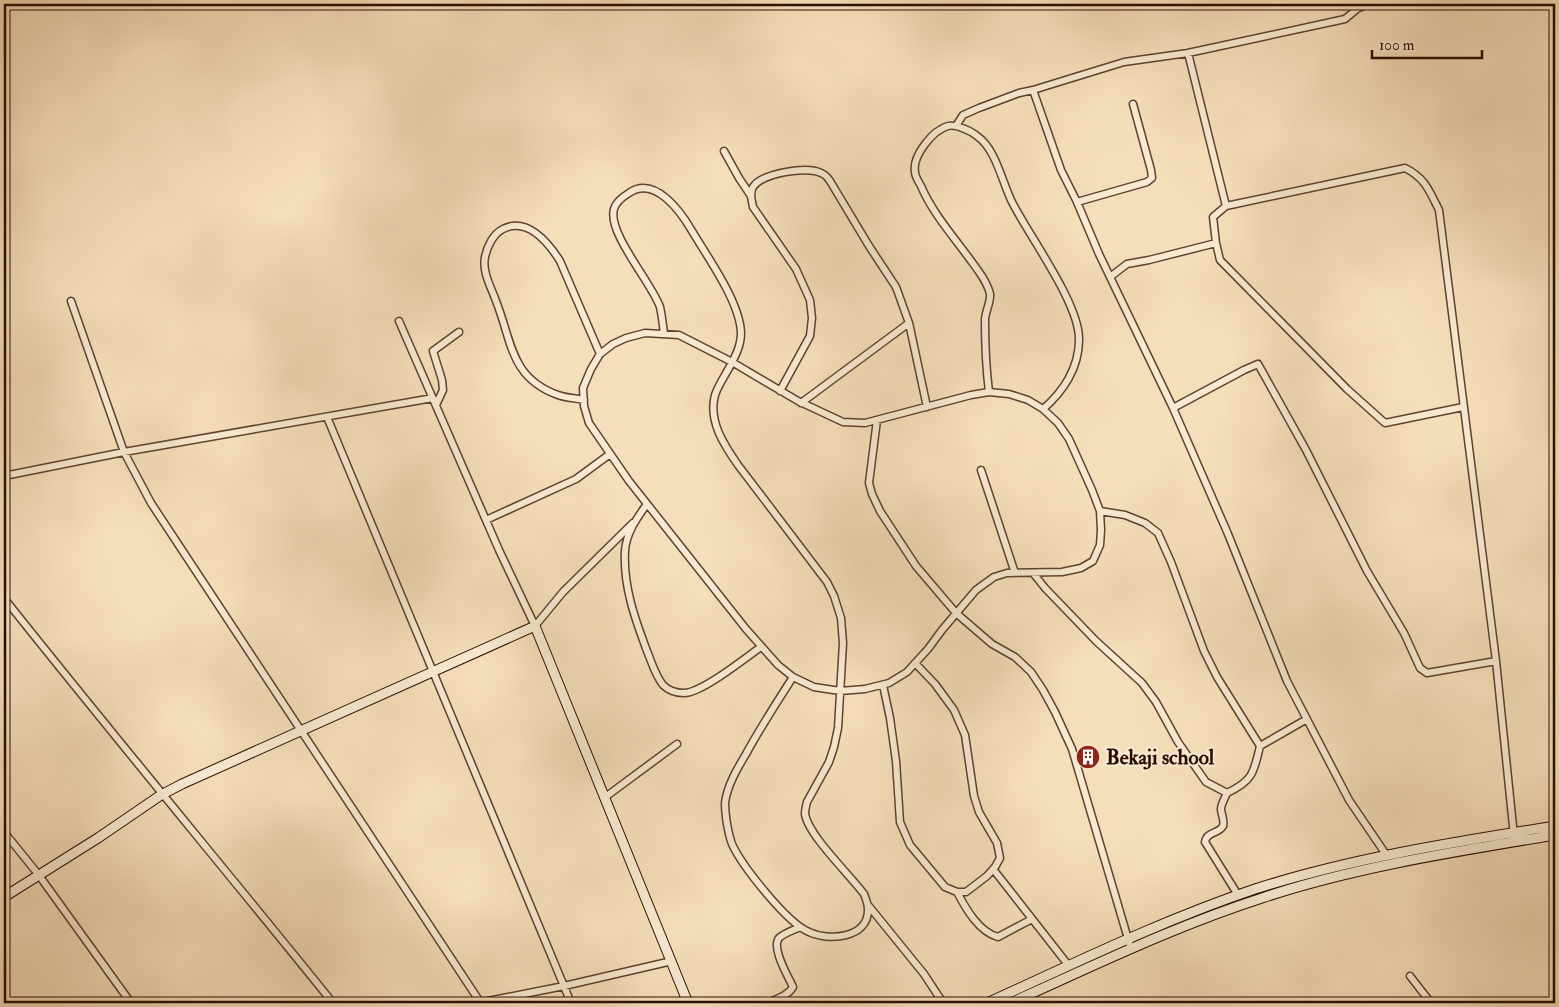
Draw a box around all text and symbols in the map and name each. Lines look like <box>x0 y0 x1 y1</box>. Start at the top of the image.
scale bar <box>1372 28 1482 60</box>
text: 100 m <box>1379 36 1415 55</box>
building icon: Bekaji school <box>1075 744 1101 770</box>
place label: Bekaji school <box>1106 744 1215 771</box>

